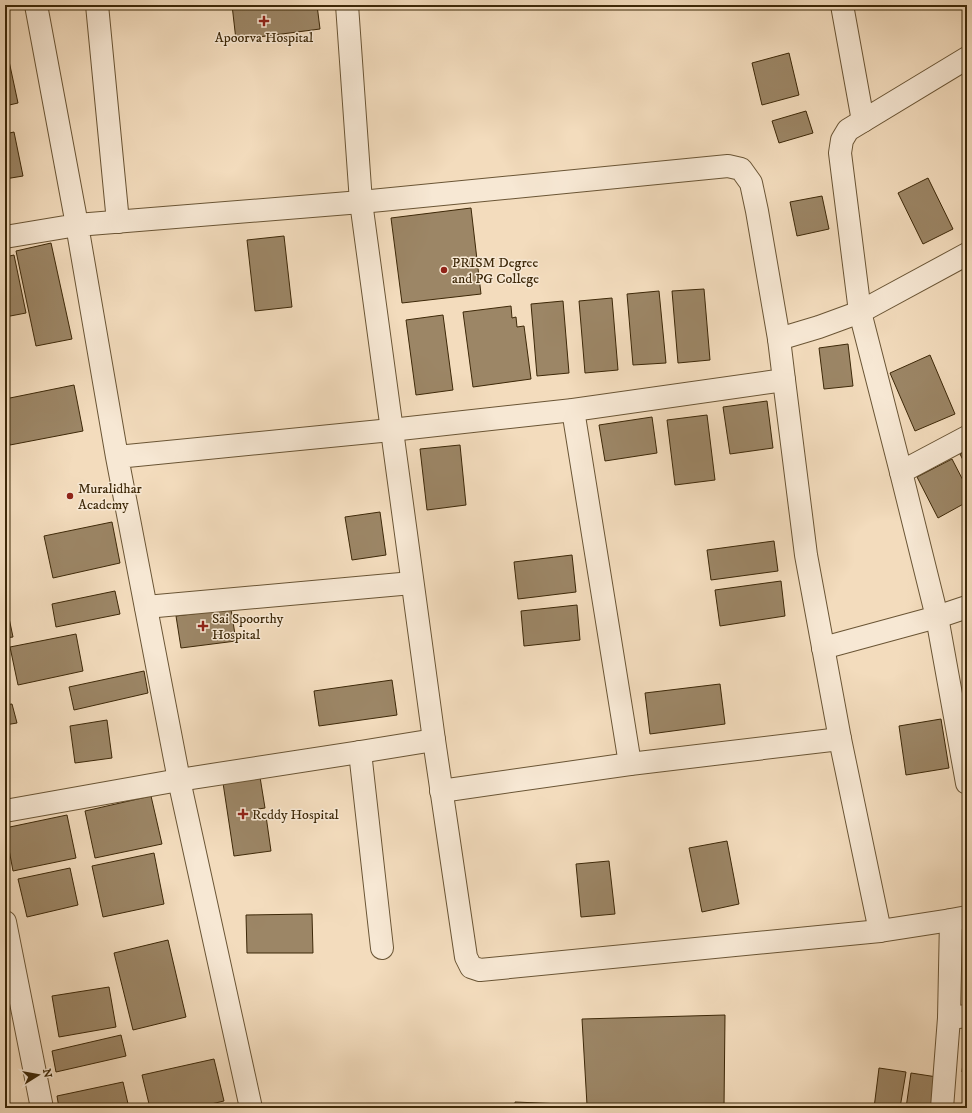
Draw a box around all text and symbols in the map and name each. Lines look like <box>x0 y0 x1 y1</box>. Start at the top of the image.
marker: Apoorva Hospital <box>258 15 270 27</box>
place label: Apoorva Hospital <box>215 29 314 47</box>
place label: PRISM Degree and PG College <box>452 254 539 288</box>
marker: PRISM Degree and PG College <box>439 265 449 275</box>
place label: Muralidhar Academy <box>78 480 143 514</box>
marker: Muralidhar Academy <box>65 491 75 501</box>
place label: Sai Spoorthy Hospital <box>212 610 284 644</box>
marker: Sai Spoorthy Hospital <box>197 620 209 632</box>
place label: Reddy Hospital <box>252 806 340 824</box>
marker: Reddy Hospital <box>237 808 249 820</box>
north arrow <box>18 1055 58 1095</box>
text: N <box>39 1068 55 1079</box>

